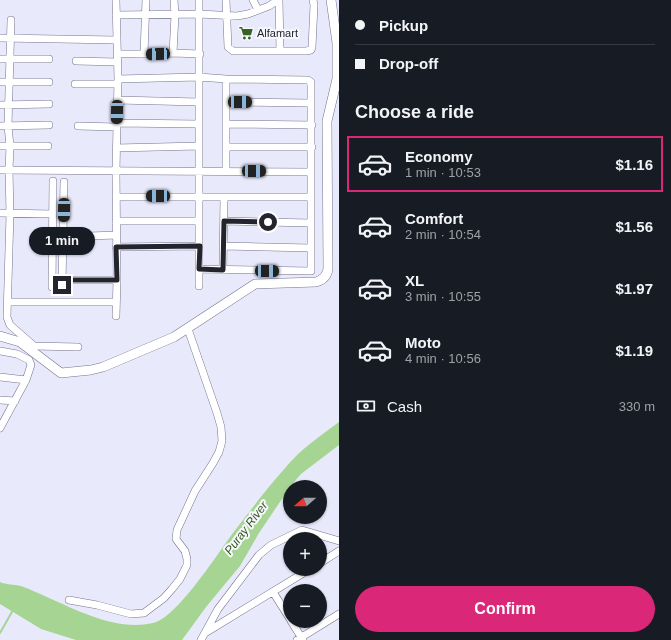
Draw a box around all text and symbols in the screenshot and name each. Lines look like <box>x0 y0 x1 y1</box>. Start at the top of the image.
text: Pickup <box>379 17 428 34</box>
supermarket icon: Alfamart <box>238 25 254 41</box>
place label: Alfamart <box>257 27 298 39</box>
car <box>146 48 170 60</box>
text: Drop-off <box>379 55 438 72</box>
car <box>228 96 252 108</box>
car <box>111 100 123 124</box>
text: Choose a ride <box>355 102 474 122</box>
icon: car <box>357 146 393 182</box>
text: Economy <box>405 148 473 165</box>
text: $1.16 <box>615 156 653 173</box>
car <box>242 165 266 177</box>
text: 1 min · 10:53 <box>405 165 481 180</box>
car <box>146 190 170 202</box>
car <box>58 198 70 222</box>
icon: car <box>357 208 393 244</box>
text: Comfort <box>405 210 463 227</box>
route start <box>259 213 277 231</box>
text: $1.56 <box>615 218 653 235</box>
callout: 1 min <box>29 227 95 255</box>
text: 2 min · 10:54 <box>405 227 481 242</box>
text: 1 min <box>45 233 79 248</box>
car <box>255 265 279 277</box>
icon: car <box>357 270 393 306</box>
text: XL <box>405 272 424 289</box>
route end <box>53 276 71 294</box>
text: $1.97 <box>615 280 653 297</box>
text: 3 min · 10:55 <box>405 289 481 304</box>
icon: car <box>357 332 393 368</box>
text: Moto <box>405 334 441 351</box>
text: $1.19 <box>615 342 653 359</box>
text: 4 min · 10:56 <box>405 351 481 366</box>
icon: cash <box>355 395 377 417</box>
text: Cash <box>387 398 422 415</box>
text: 330 m <box>619 399 655 414</box>
north arrow <box>283 480 327 524</box>
map controls <box>283 480 327 628</box>
water label: Puray River <box>222 498 271 557</box>
button: + <box>283 532 327 576</box>
button: − <box>283 584 327 628</box>
button: Confirm <box>355 586 655 632</box>

